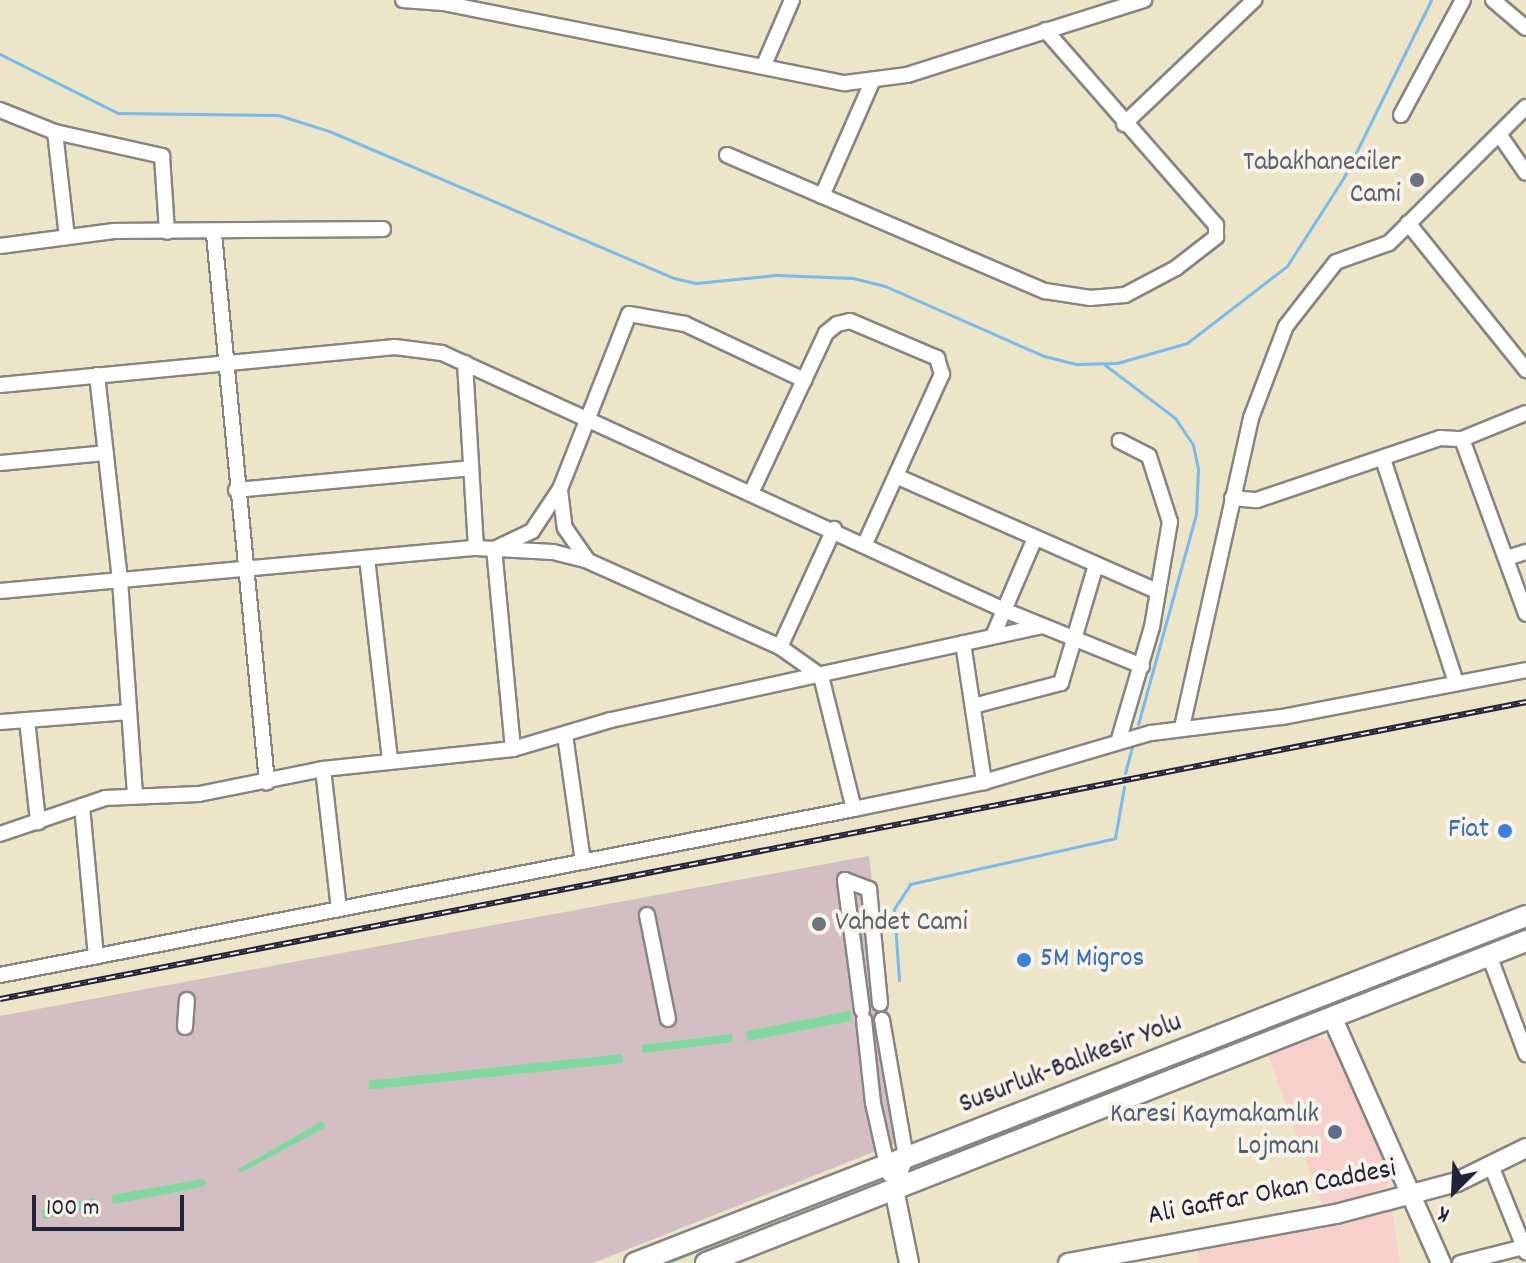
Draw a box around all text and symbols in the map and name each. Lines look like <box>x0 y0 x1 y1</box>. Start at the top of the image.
place label: Tabakhaneciler Cami <box>1243 147 1401 213</box>
marker: Tabakhaneciler Cami <box>1408 171 1426 189</box>
place label: Fiat <box>1448 814 1489 848</box>
marker: Fiat <box>1496 822 1514 840</box>
place label: Vahdet Cami <box>835 907 968 941</box>
marker: Vahdet Cami <box>810 915 828 933</box>
place label: 5M Migros <box>1040 943 1144 977</box>
marker: 5M Migros <box>1015 951 1033 969</box>
street label: Susurluk-Balıkesir Yolu <box>955 1007 1187 1123</box>
place label: Karesi Kaymakamlık Lojmanı <box>1110 1099 1319 1165</box>
marker: Karesi Kaymakamlık Lojmanı <box>1326 1123 1344 1141</box>
north arrow <box>1414 1151 1494 1231</box>
street label: Ali Gaffar Okan Caddesi <box>1145 1153 1399 1235</box>
scale bar <box>36 1179 188 1229</box>
text: 100 m <box>46 1192 99 1226</box>
text: K <box>1433 1197 1455 1230</box>

